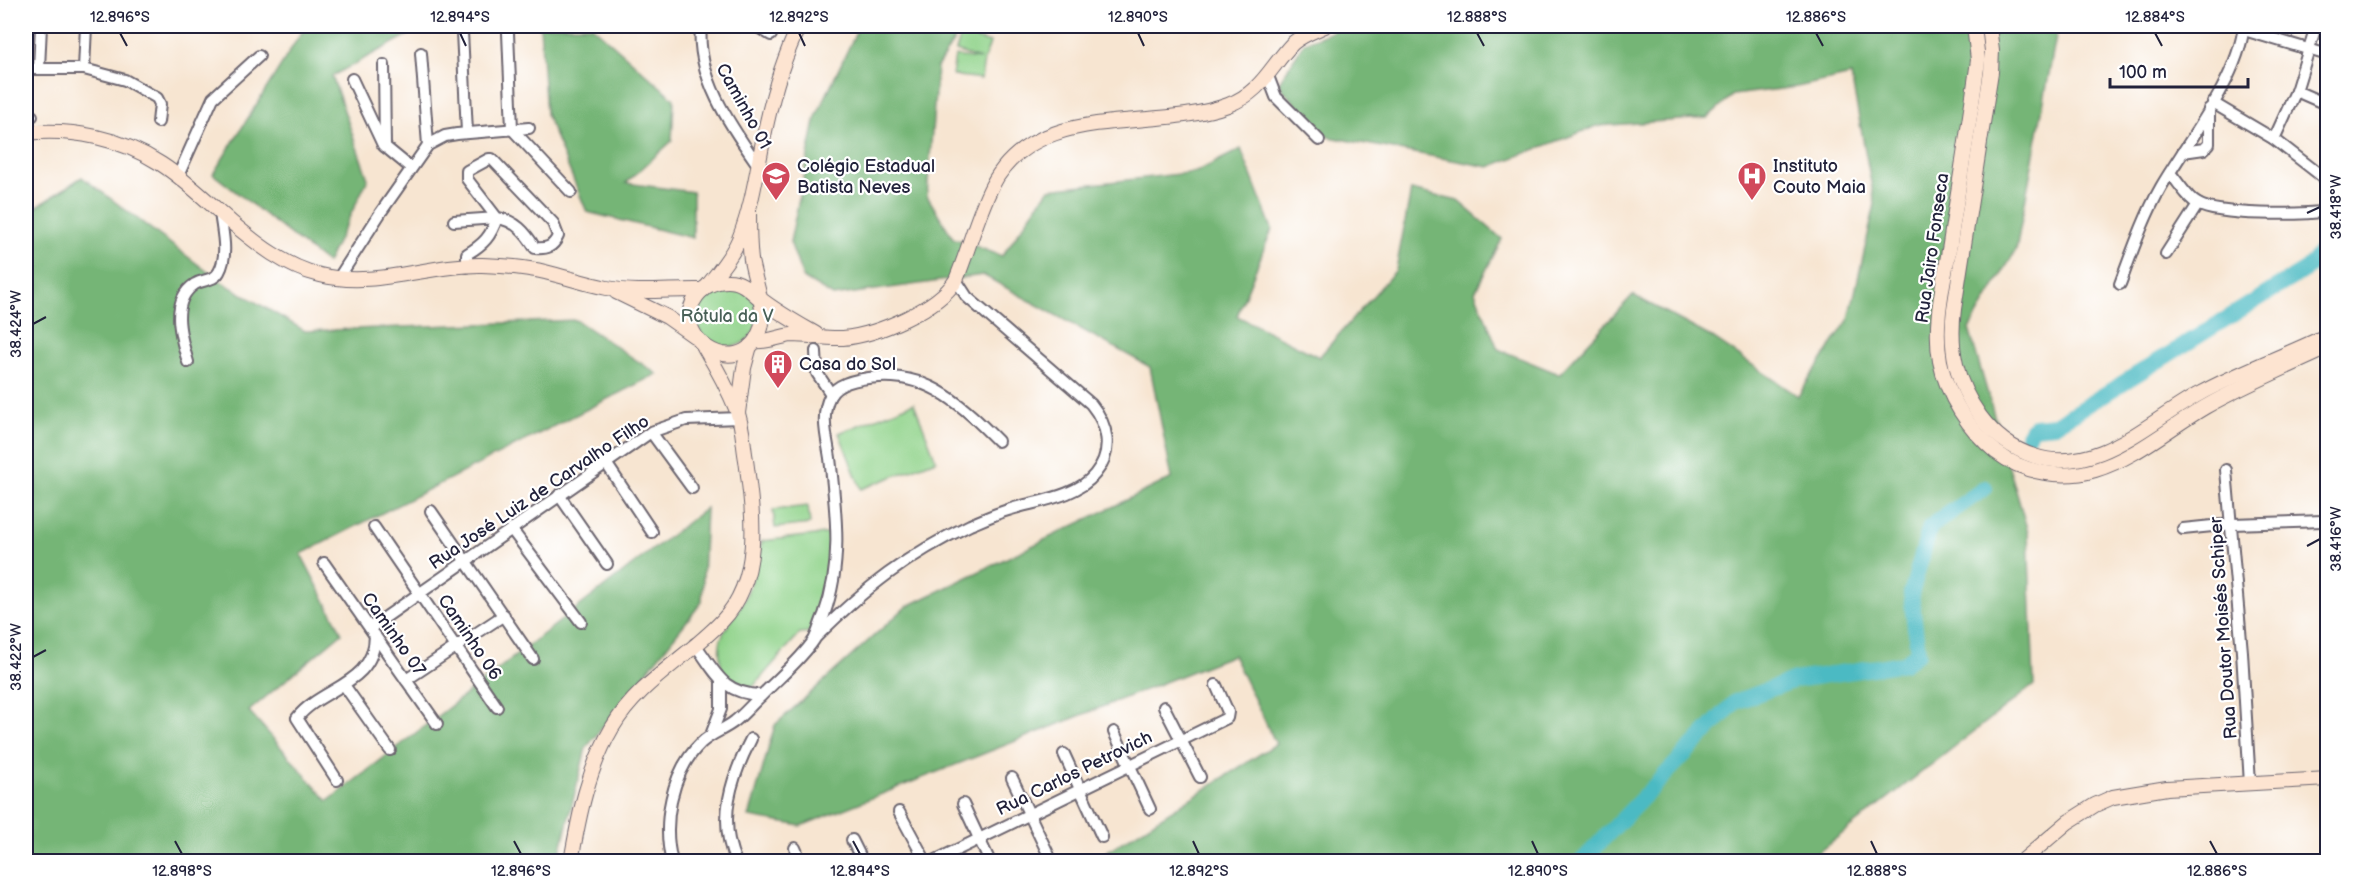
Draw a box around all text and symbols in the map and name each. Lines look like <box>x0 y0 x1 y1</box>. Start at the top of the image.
text: 12.896°S <box>90 8 150 27</box>
text: 12.894°S <box>430 8 490 27</box>
text: 12.892°S <box>769 8 829 27</box>
text: 12.890°S <box>1108 8 1168 27</box>
text: 12.888°S <box>1447 8 1507 27</box>
text: 12.886°S <box>1786 8 1846 27</box>
text: 12.884°S <box>2125 8 2185 27</box>
scale bar <box>2110 51 2248 89</box>
street label: Caminho 01 <box>711 60 776 153</box>
text: 100 m <box>2119 62 2167 83</box>
place label: Colégio Estadual Batista Neves <box>797 156 935 198</box>
place label: Instituto Couto Maia <box>1773 156 1866 198</box>
school or university icon: Colégio Estadual Batista Neves <box>760 160 792 202</box>
hospital icon: Instituto Couto Maia <box>1736 160 1768 202</box>
street label: Rua Jairo Fonseca <box>1912 172 1953 325</box>
text: 38.418°W <box>2327 174 2346 240</box>
text: 38.424°W <box>7 290 26 358</box>
park label: Rótula da V <box>680 306 774 327</box>
building icon: Casa do Sol <box>762 348 794 390</box>
place label: Casa do Sol <box>799 354 896 375</box>
street label: Rua José Luiz de Carvalho Filho <box>425 411 653 574</box>
text: 38.416°W <box>2327 506 2346 572</box>
street label: Rua Doutor Moisés Schiper <box>2205 516 2242 740</box>
street label: Caminho 07 <box>357 589 430 680</box>
street label: Caminho 06 <box>433 590 506 684</box>
text: 38.422°W <box>7 623 26 691</box>
street label: Rua Carlos Petrovich <box>993 727 1156 820</box>
text: 12.898°S <box>152 862 212 881</box>
text: 12.896°S <box>491 862 551 881</box>
text: 12.894°S <box>830 862 890 881</box>
text: 12.892°S <box>1169 862 1229 881</box>
text: 12.890°S <box>1508 862 1568 881</box>
text: 12.888°S <box>1847 862 1907 881</box>
text: 12.886°S <box>2187 862 2247 881</box>

